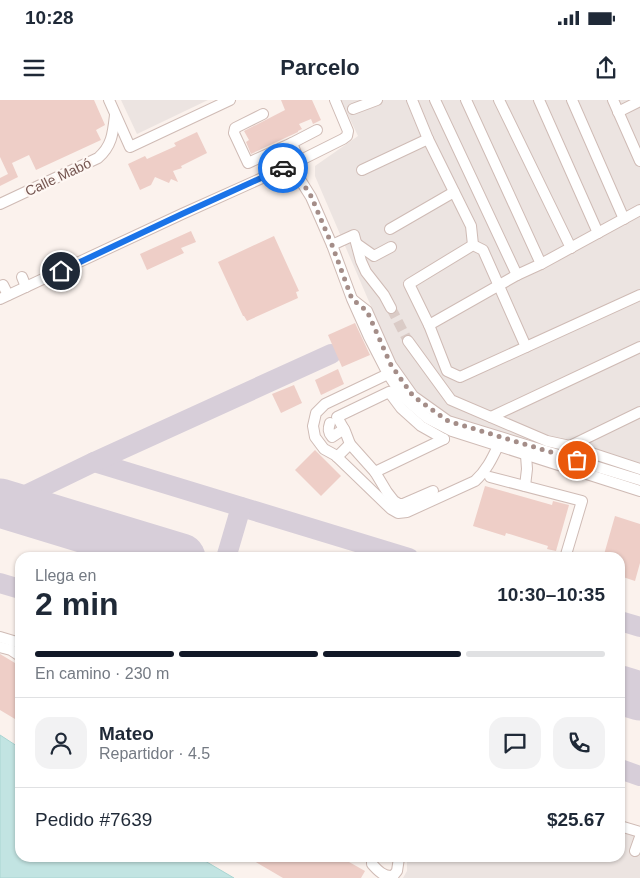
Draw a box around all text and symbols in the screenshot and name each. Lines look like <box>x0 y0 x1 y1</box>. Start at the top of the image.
text: 10:28 <box>25 7 74 28</box>
icon: menu <box>20 54 48 82</box>
icon: share <box>592 54 620 82</box>
text: Parcelo <box>280 55 360 80</box>
courier <box>258 143 308 193</box>
icon: car <box>269 154 297 182</box>
street label: Calle Mabó <box>23 155 94 199</box>
pin <box>40 250 82 292</box>
icon: home <box>47 257 75 285</box>
pin <box>556 439 598 481</box>
icon: bag <box>563 446 591 474</box>
text: Llega en <box>35 567 96 584</box>
text: 10:30–10:35 <box>497 584 605 605</box>
text: 2 min <box>35 586 119 622</box>
text: En camino · 230 m <box>35 665 169 682</box>
button: person <box>35 717 87 769</box>
button: chat <box>489 717 541 769</box>
button: phone <box>553 717 605 769</box>
text: Mateo <box>99 723 154 744</box>
text: Repartidor · 4.5 <box>99 745 210 762</box>
text: Pedido #7639 <box>35 809 152 830</box>
text: $25.67 <box>547 809 605 830</box>

